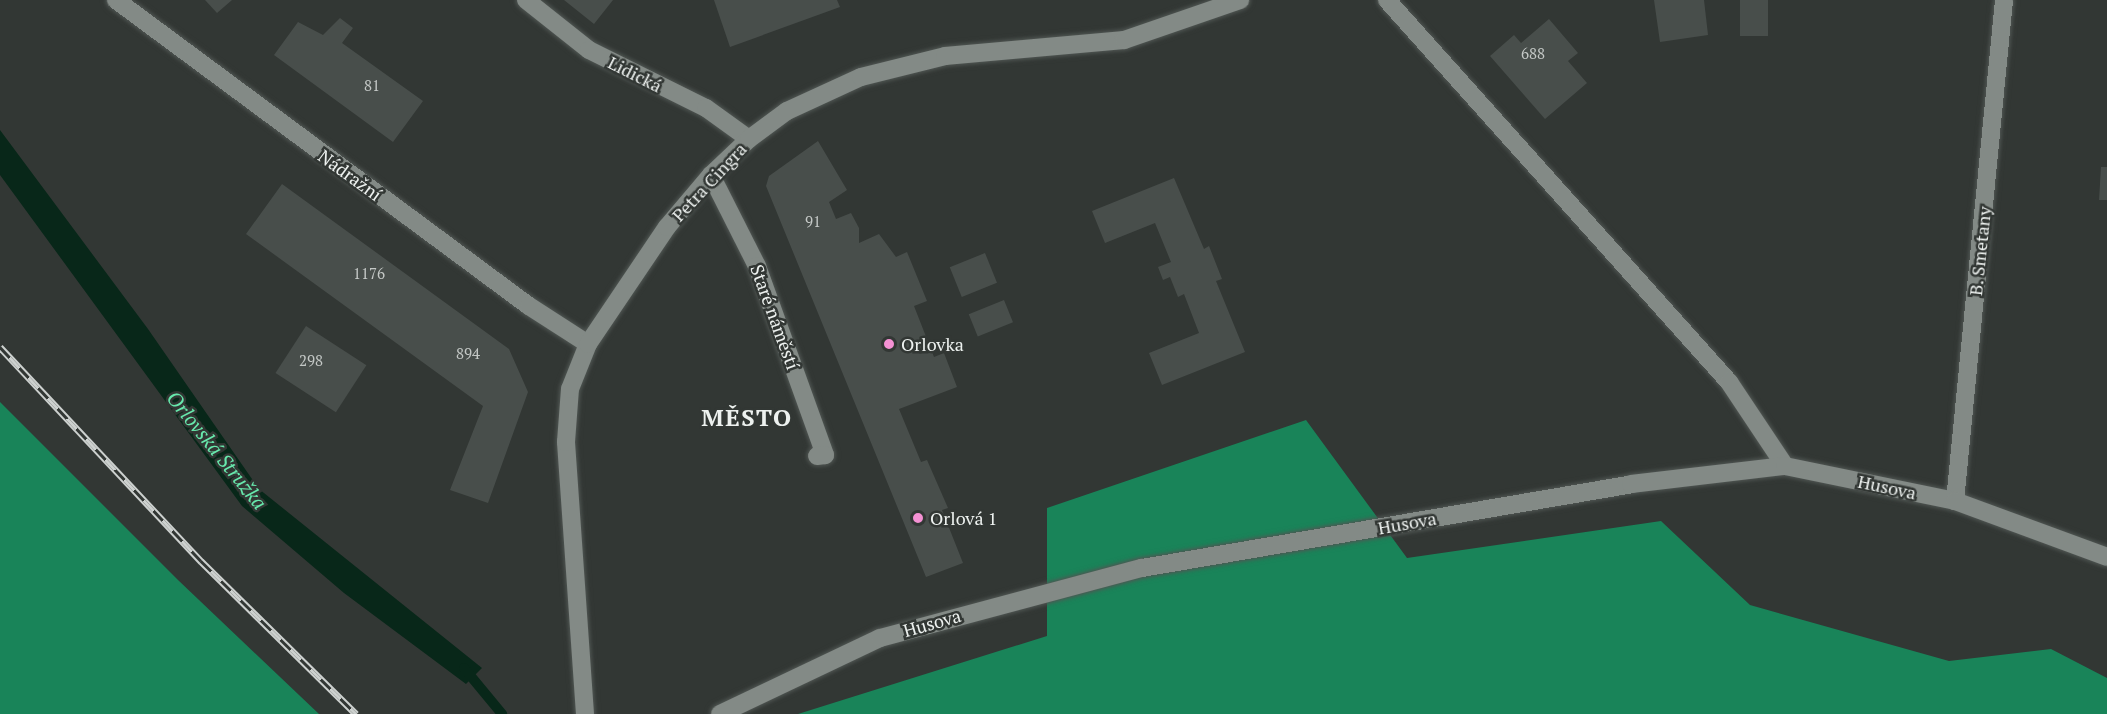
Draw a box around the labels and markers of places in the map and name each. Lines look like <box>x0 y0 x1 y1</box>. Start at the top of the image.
place label: Orlovka <box>901 333 964 355</box>
marker: Orlovka <box>882 337 896 351</box>
place label: Orlová 1 <box>930 507 997 529</box>
marker: Orlová 1 <box>911 511 925 525</box>

